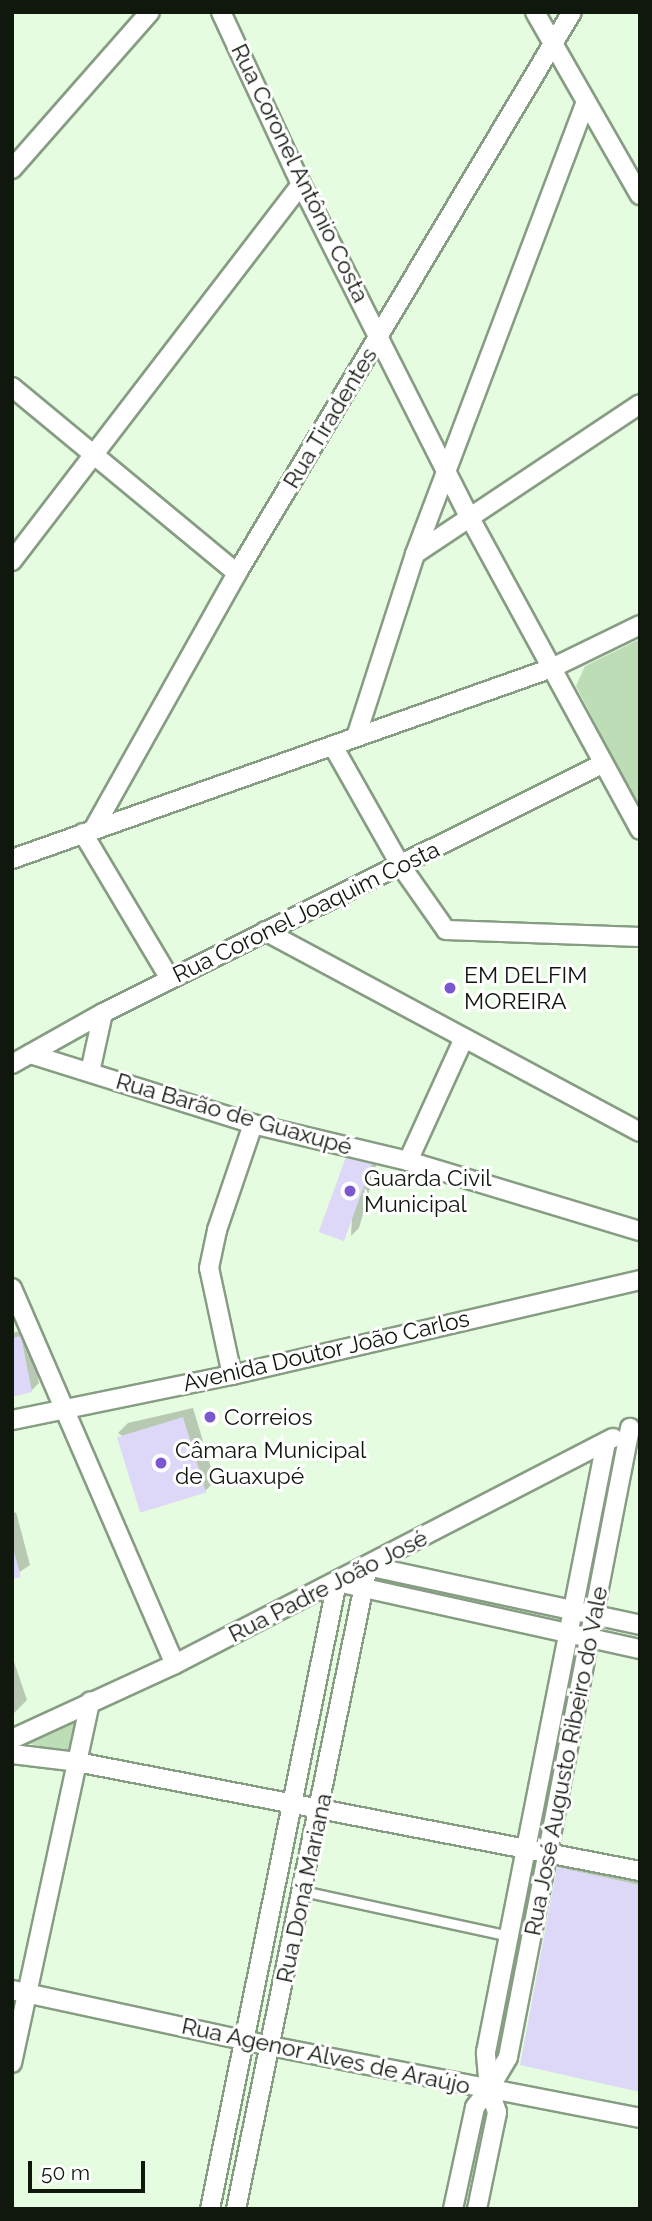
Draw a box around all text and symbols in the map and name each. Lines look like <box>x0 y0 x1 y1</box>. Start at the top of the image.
street label: Rua Coronel Antônio Costa <box>225 39 375 307</box>
street label: Rua Tiradentes <box>277 342 383 494</box>
street label: Rua Coronel Joaquim Costa <box>168 835 444 989</box>
place label: EM DELFIM MOREIRA <box>464 961 587 1015</box>
marker: EM DELFIM MOREIRA <box>442 980 458 996</box>
street label: Rua Barão de Guaxupé <box>113 1067 355 1161</box>
place label: Guarda Civil Municipal <box>364 1164 491 1218</box>
marker: Guarda Civil Municipal <box>342 1183 358 1199</box>
street label: Avenida Doutor João Carlos <box>180 1304 472 1398</box>
place label: Correios <box>224 1403 313 1431</box>
marker: Correios <box>202 1409 218 1425</box>
place label: Câmara Municipal de Guaxupé <box>175 1436 366 1490</box>
marker: Câmara Municipal de Guaxupé <box>153 1455 169 1471</box>
street label: Rua Padre João José <box>223 1524 433 1648</box>
street label: Rua José Augusto Ribeiro do Vale <box>518 1583 614 1939</box>
street label: Rua Doná Mariana <box>270 1791 338 1985</box>
street label: Rua Agenor Alves de Araújo <box>178 2012 474 2100</box>
scale bar <box>32 2148 149 2192</box>
text: 50 m <box>41 2160 90 2185</box>

